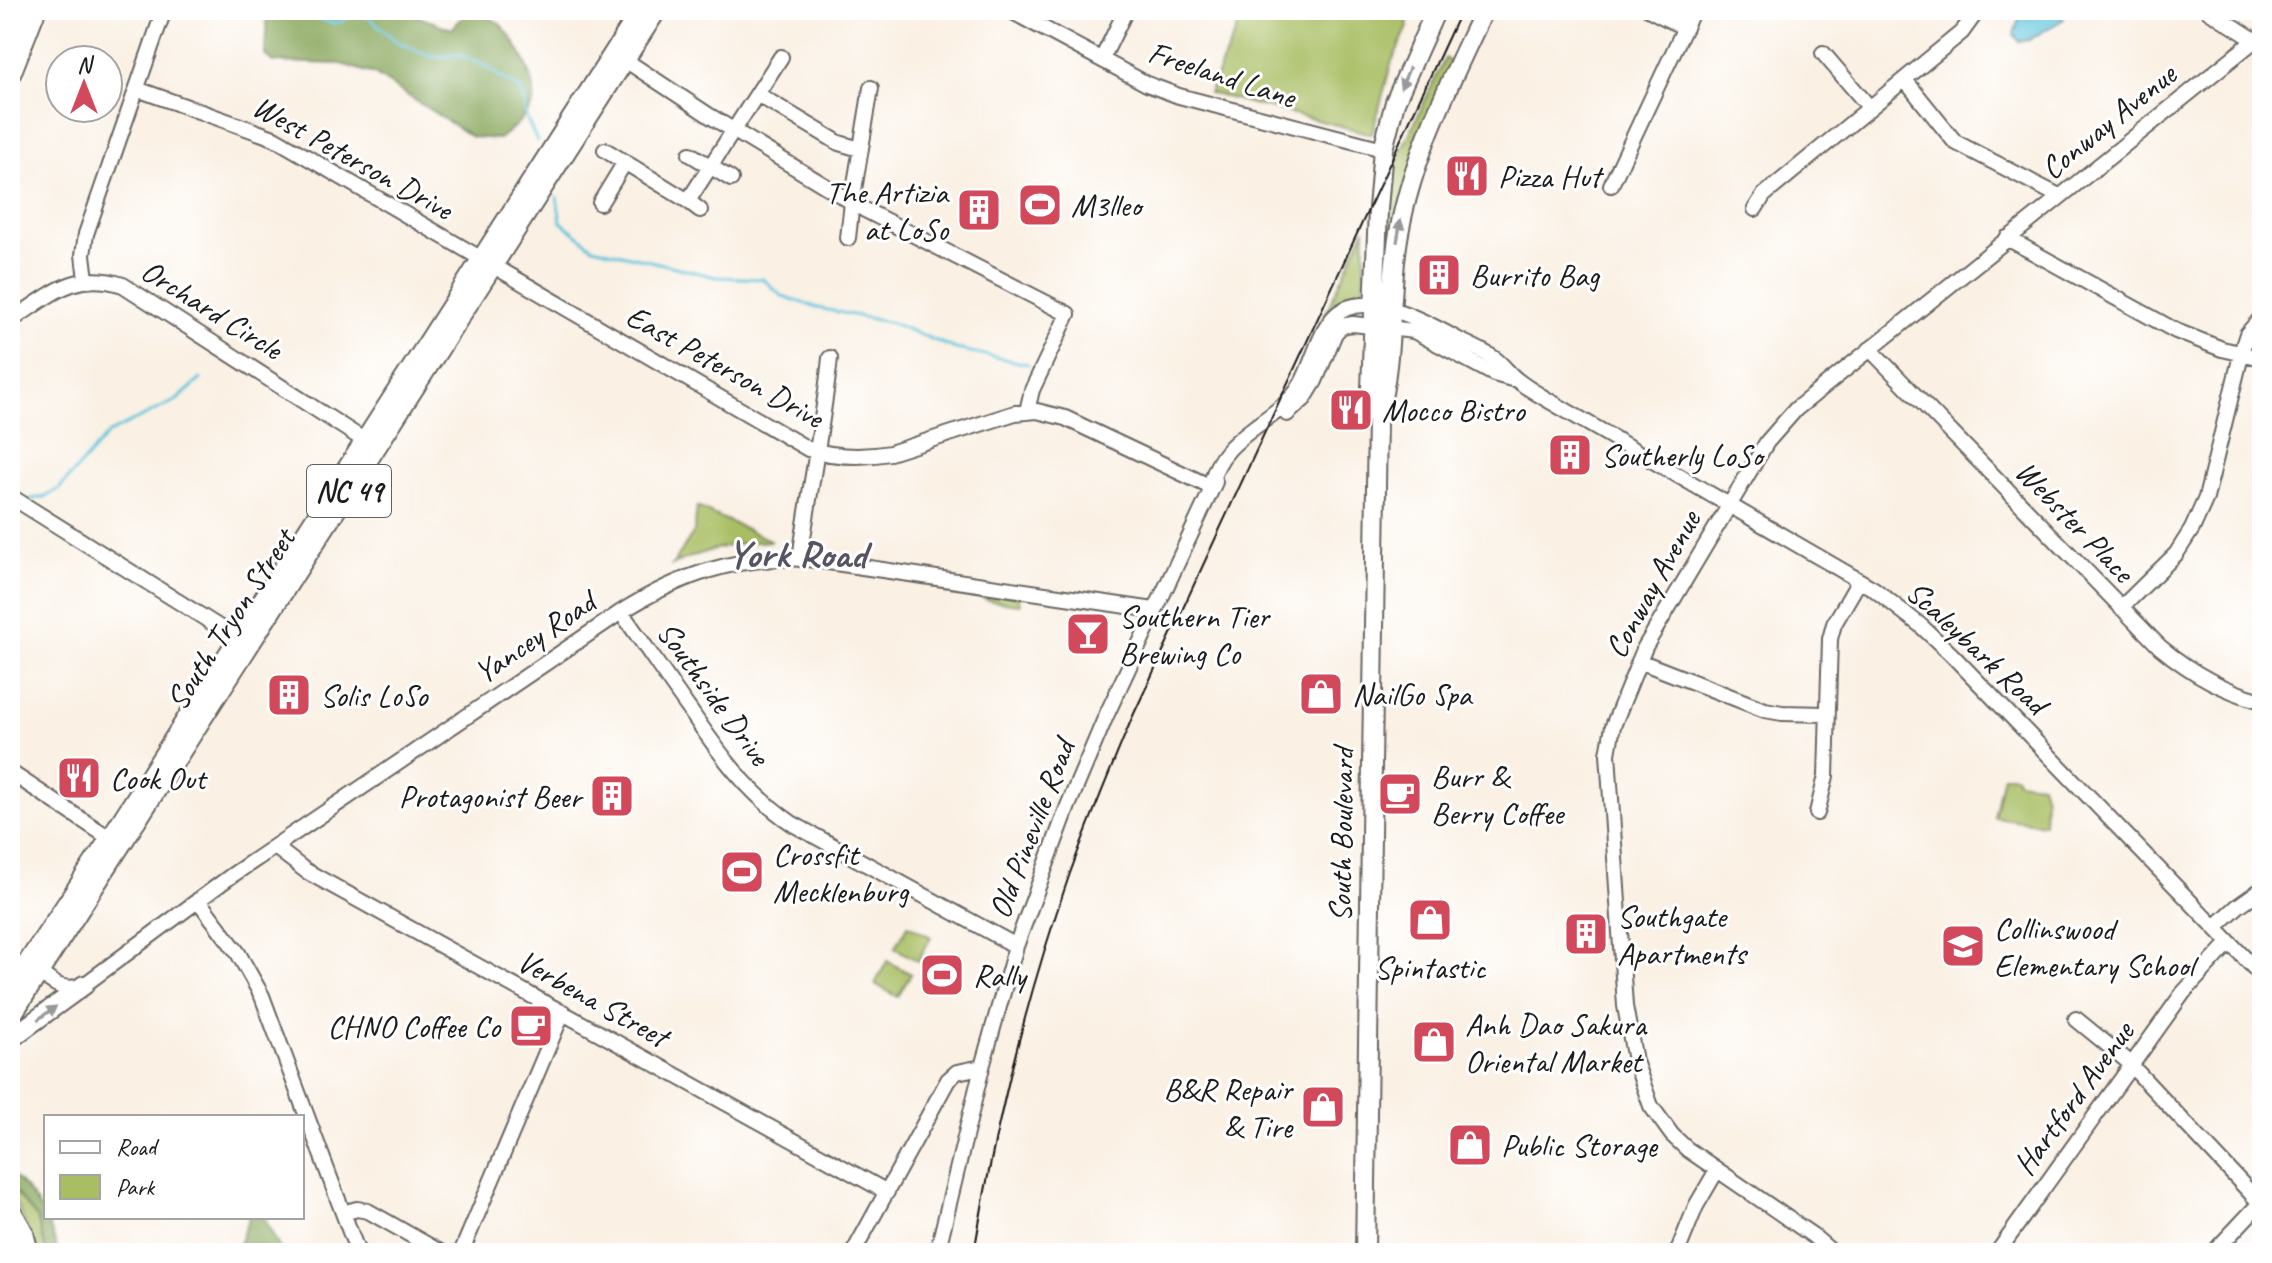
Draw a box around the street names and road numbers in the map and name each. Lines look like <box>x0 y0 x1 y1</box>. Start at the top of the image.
street label: Freeland Lane <box>1143 31 1303 118</box>
street label: Conway Avenue <box>2032 53 2186 188</box>
street label: West Peterson Drive <box>246 86 462 230</box>
street label: Orchard Circle <box>134 250 292 370</box>
street label: East Peterson Drive <box>619 295 833 439</box>
street label: Webster Place <box>2006 452 2145 593</box>
road number: NC 49 <box>307 465 391 517</box>
street label: Conway Avenue <box>1595 501 1711 665</box>
street label: South Tryon Street <box>157 518 306 718</box>
street label: Scaleybark Road <box>1897 571 2059 726</box>
street label: Yancey Road <box>466 580 606 693</box>
street label: Southside Drive <box>648 613 781 775</box>
street label: Old Pineville Road <box>979 730 1086 924</box>
street label: South Boulevard <box>1319 743 1364 923</box>
street label: Verbena Street <box>510 940 679 1059</box>
street label: Hartford Avenue <box>2004 1011 2144 1183</box>

